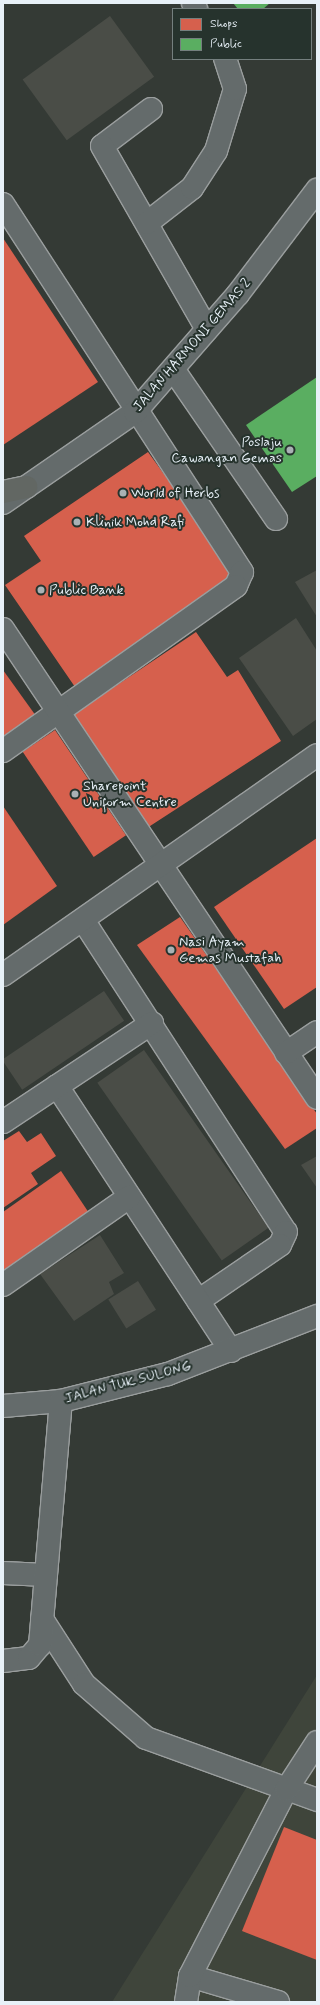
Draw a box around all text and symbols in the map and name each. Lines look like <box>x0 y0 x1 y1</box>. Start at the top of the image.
legend <box>172 8 312 60</box>
text: Shops <box>210 16 237 32</box>
text: Public <box>210 36 242 52</box>
street label: JALAN HARMONI GEMAS 2 <box>131 276 253 414</box>
place label: Poslaju Cawangan Gemas <box>170 434 282 466</box>
marker: Poslaju Cawangan Gemas <box>285 445 295 455</box>
place label: World of Herbs <box>131 485 219 501</box>
marker: World of Herbs <box>118 488 128 498</box>
place label: Klinik Mohd Rafi <box>86 514 185 530</box>
marker: Klinik Mohd Rafi <box>71 516 83 528</box>
place label: Public Bank <box>49 582 121 598</box>
marker: Public Bank <box>36 585 46 595</box>
place label: Sharepoint Uniform Centre <box>83 778 179 810</box>
marker: Sharepoint Uniform Centre <box>70 789 80 799</box>
place label: Nasi Ayam Gemas Mustafah <box>179 934 280 966</box>
marker: Nasi Ayam Gemas Mustafah <box>166 945 176 955</box>
street label: JALAN TUK SULONG <box>64 1357 192 1407</box>

